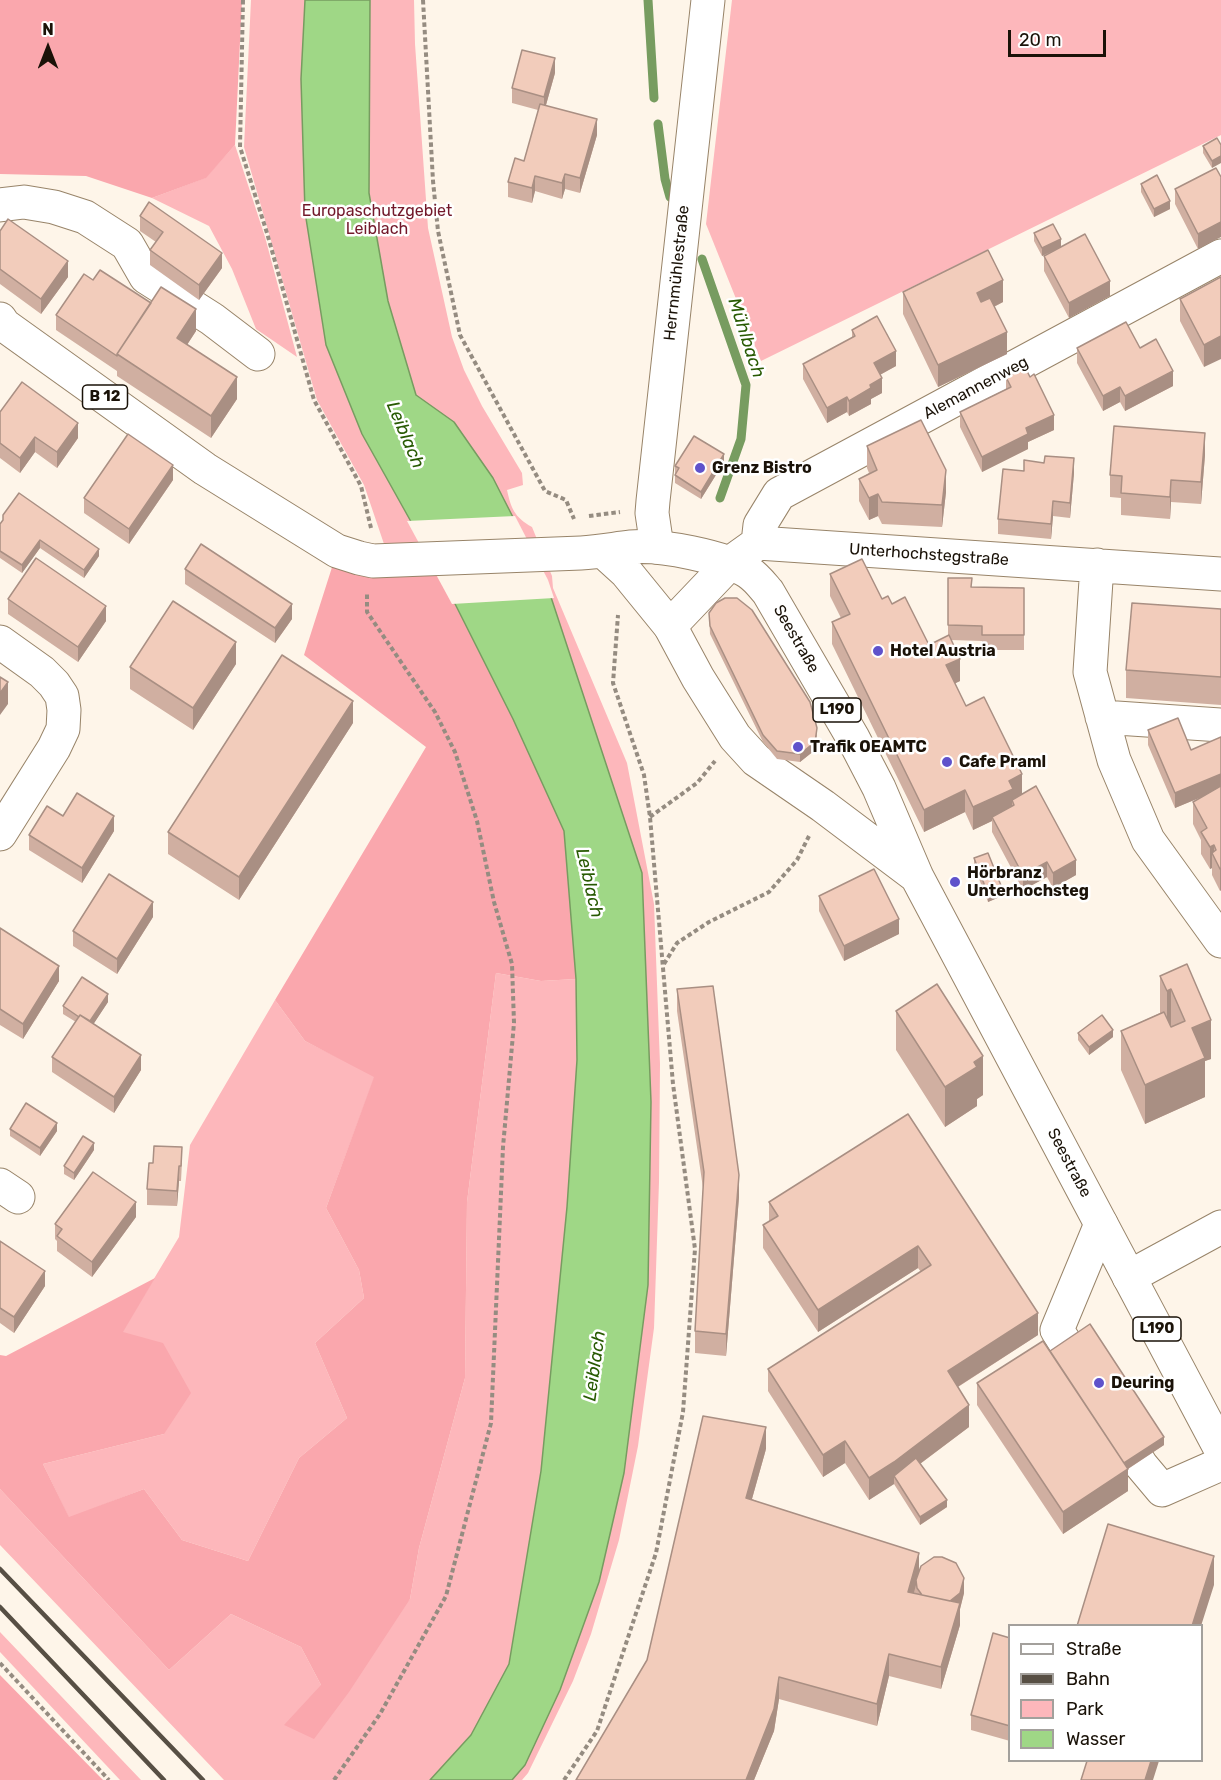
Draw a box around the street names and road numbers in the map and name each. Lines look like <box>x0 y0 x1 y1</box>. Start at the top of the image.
street label: Herrnmühlestraße <box>660 204 694 342</box>
street label: Alemannenweg <box>920 352 1032 424</box>
road number: B 12 <box>82 385 128 409</box>
street label: Unterhochstegstraße <box>848 540 1010 570</box>
street label: Seestraße <box>769 602 823 676</box>
road number: L190 <box>813 698 861 722</box>
street label: Seestraße <box>1043 1125 1095 1201</box>
road number: L190 <box>1133 1317 1181 1341</box>

